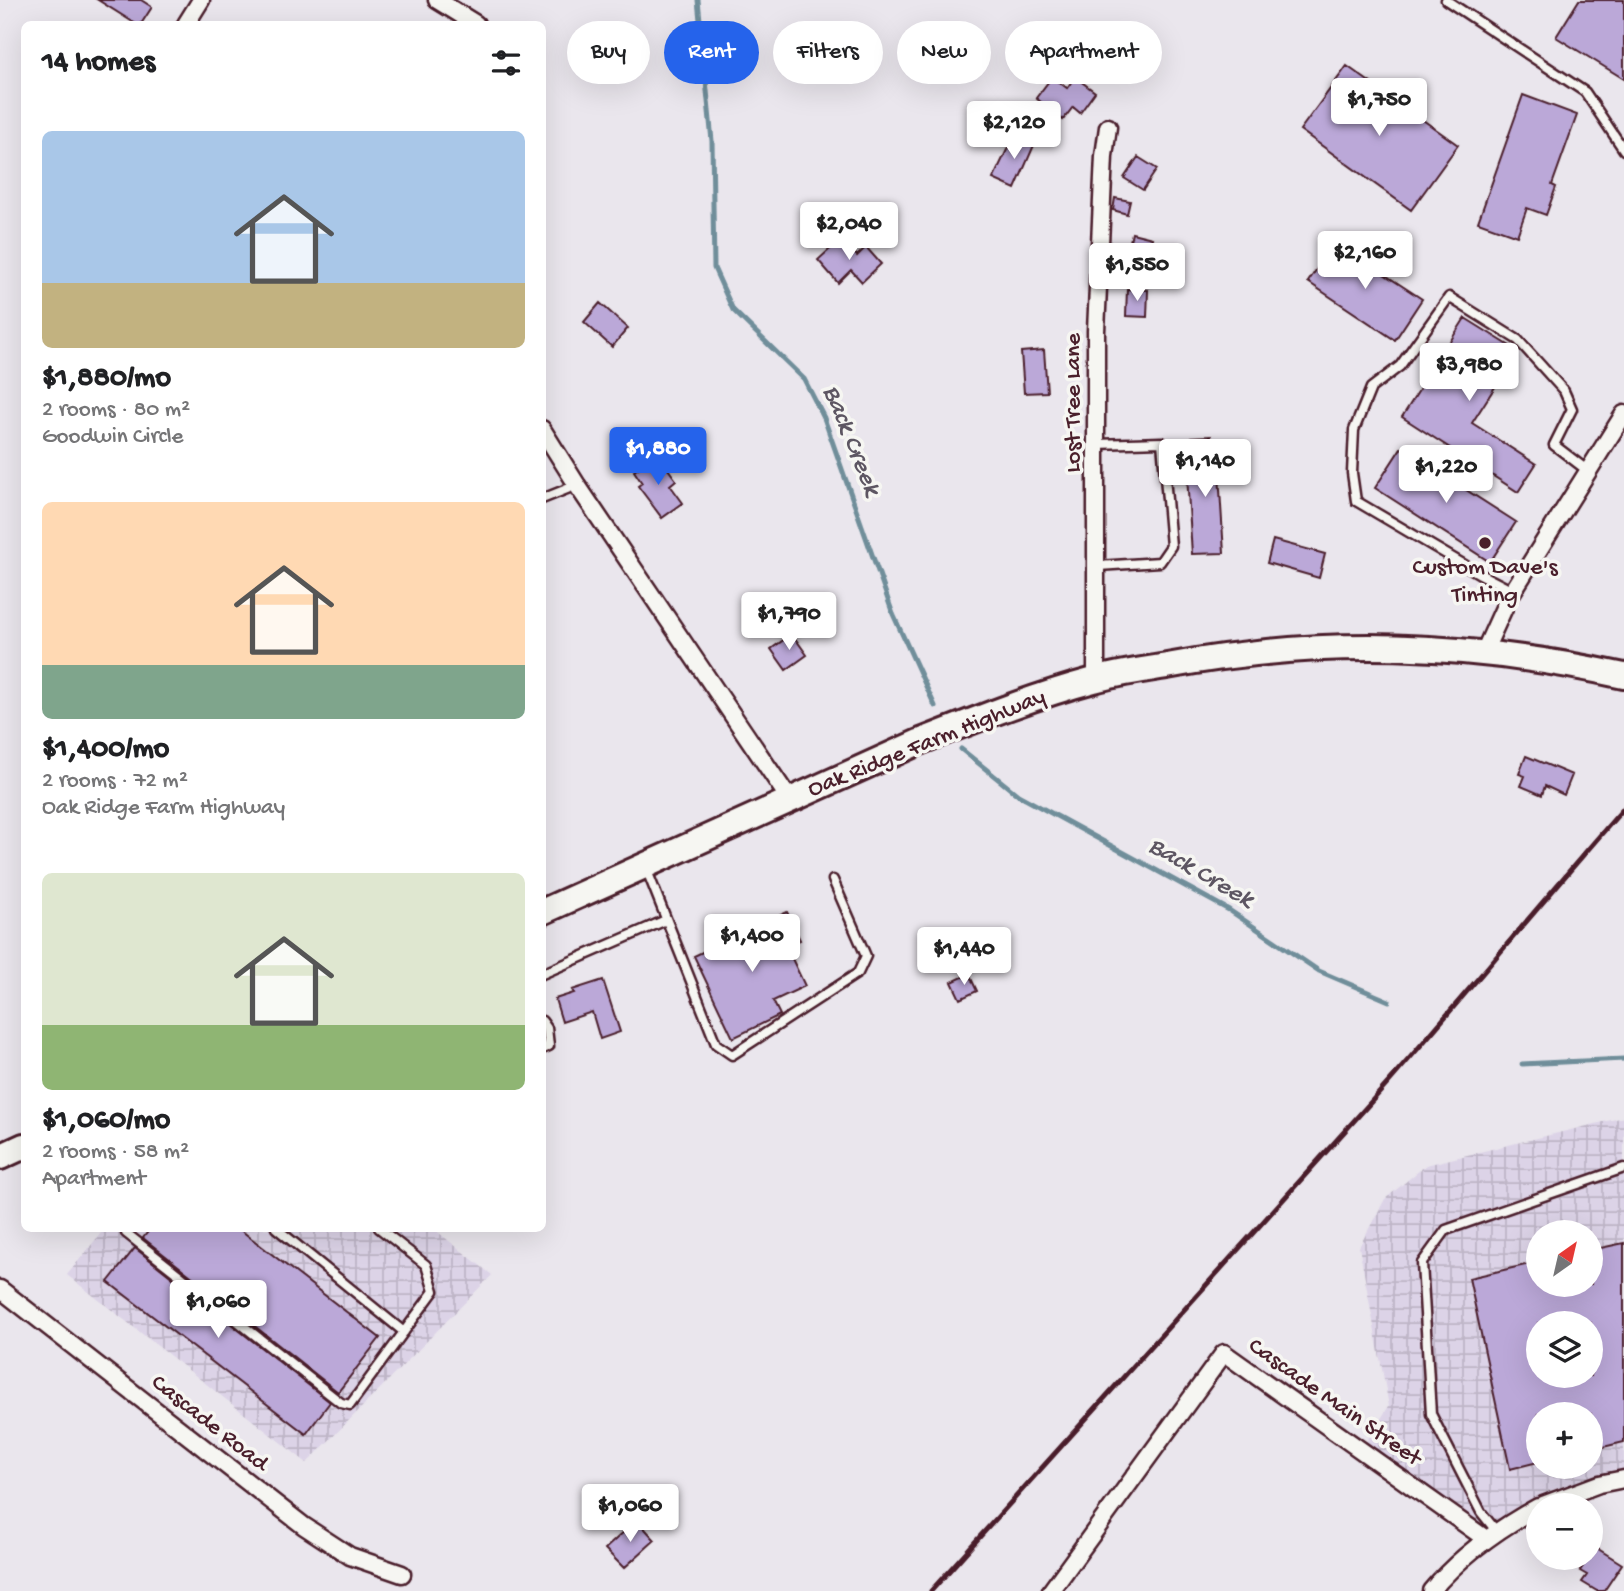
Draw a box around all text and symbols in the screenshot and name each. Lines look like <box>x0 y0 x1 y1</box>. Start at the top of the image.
chip: Buy <box>567 21 650 84</box>
chip: Rent <box>664 21 759 84</box>
chip: Filters <box>773 21 883 84</box>
chip: New <box>897 21 991 84</box>
chip: Apartment <box>1005 21 1162 84</box>
icon: filters <box>487 44 525 82</box>
text: 14 homes <box>42 46 155 81</box>
pin: $1,750 <box>1322 78 1436 138</box>
text: $1,750 <box>1347 87 1411 114</box>
pin: $2,120 <box>957 102 1071 161</box>
text: $2,120 <box>983 110 1045 137</box>
icon: home <box>221 176 347 302</box>
pin: $2,040 <box>792 202 906 262</box>
text: $2,040 <box>816 211 882 238</box>
pin: $2,160 <box>1308 232 1422 291</box>
text: $2,160 <box>1334 240 1396 267</box>
pin: $1,550 <box>1080 244 1194 303</box>
text: $1,550 <box>1105 252 1169 279</box>
street label: Lost Tree Lane <box>1060 333 1089 473</box>
pin: $3,980 <box>1412 344 1526 403</box>
text: $3,980 <box>1436 352 1502 379</box>
text: $1,880/mo <box>42 362 171 397</box>
water label: Back Creek <box>814 381 887 503</box>
text: 2 rooms · 80 m² <box>42 397 190 424</box>
text: Goodwin Circle <box>42 424 183 451</box>
pin: $1,880 <box>601 428 715 487</box>
text: $1,880 <box>625 436 691 463</box>
pin: $1,140 <box>1148 440 1262 499</box>
pin: $1,220 <box>1389 446 1503 505</box>
text: $1,140 <box>1175 448 1235 475</box>
text: $1,220 <box>1415 454 1477 481</box>
marker: Custom Dave's Tinting <box>1477 535 1493 551</box>
icon: home <box>221 547 347 673</box>
place label: Custom Dave's Tinting <box>1413 554 1559 611</box>
pin: $1,790 <box>732 592 846 652</box>
text: $1,790 <box>757 601 821 628</box>
street label: Oak Ridge Farm Highway <box>804 683 1050 805</box>
text: $1,400/mo <box>42 733 169 768</box>
text: 2 rooms · 72 m² <box>42 768 188 795</box>
text: Oak Ridge Farm Highway <box>42 795 285 822</box>
water label: Back Creek <box>1142 832 1260 918</box>
pin: $1,400 <box>695 914 809 974</box>
icon: home <box>221 918 347 1044</box>
text: $1,400 <box>720 923 784 950</box>
pin: $1,440 <box>907 928 1021 987</box>
text: $1,440 <box>933 936 995 963</box>
text: $1,060/mo <box>42 1104 170 1139</box>
text: 2 rooms · 58 m² <box>42 1139 189 1166</box>
text: Apartment <box>42 1166 146 1193</box>
north arrow <box>1526 1220 1603 1297</box>
map controls <box>1526 1220 1603 1570</box>
pin: $1,060 <box>161 1280 275 1340</box>
text: $1,060 <box>186 1289 250 1316</box>
button: layers <box>1526 1311 1603 1388</box>
street label: Cascade Main Street <box>1242 1332 1428 1475</box>
street label: Cascade Road <box>144 1369 275 1480</box>
button: + <box>1526 1402 1603 1479</box>
pin: $1,060 <box>573 1484 687 1544</box>
text: $1,060 <box>598 1493 662 1520</box>
button: − <box>1526 1493 1603 1570</box>

